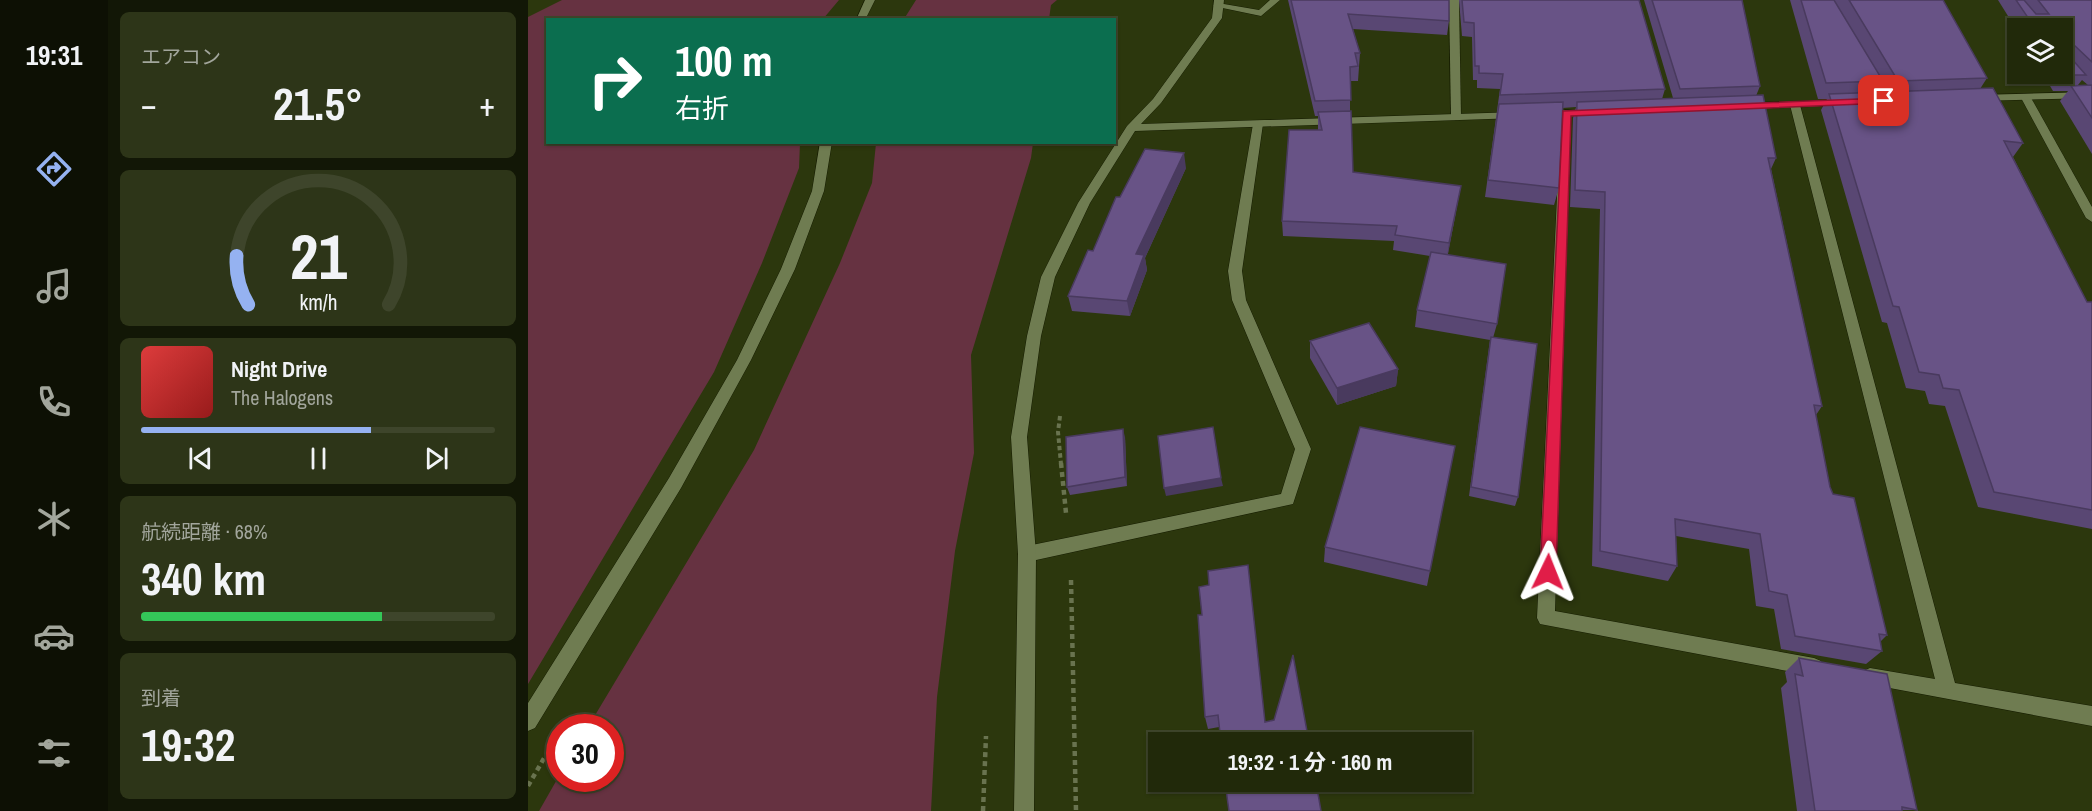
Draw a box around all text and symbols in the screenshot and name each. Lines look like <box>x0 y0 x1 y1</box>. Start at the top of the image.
map controls <box>2007 18 2073 84</box>
button: layers <box>2007 18 2073 84</box>
text: 100 m <box>675 33 773 89</box>
text: 19:31 <box>26 37 82 73</box>
icon: right <box>576 42 654 120</box>
text: エアコン <box>141 43 221 70</box>
text: 21.5° <box>273 73 363 134</box>
pin <box>1858 75 1909 126</box>
text: − <box>141 82 157 126</box>
text: + <box>479 82 495 126</box>
icon: arrive <box>1867 84 1900 117</box>
text: 右折 <box>675 90 729 126</box>
icon: directions <box>33 148 75 190</box>
text: 21 <box>290 214 347 298</box>
icon: music <box>33 265 75 307</box>
text: km/h <box>299 288 337 317</box>
text: Night Drive <box>231 354 327 384</box>
icon: phone <box>33 381 75 423</box>
text: The Halogens <box>231 384 333 411</box>
icon: previous <box>184 442 217 475</box>
icon: pause <box>302 442 335 475</box>
icon: next <box>420 442 453 475</box>
icon: climate <box>33 498 75 540</box>
text: 航続距離 · 68% <box>141 518 268 545</box>
position arrow <box>1516 540 1580 604</box>
text: 340 km <box>141 548 266 609</box>
icon: car <box>33 615 75 657</box>
text: 到着 <box>141 684 181 711</box>
text: 19:32 <box>141 714 235 775</box>
speed limit sign: 30 <box>546 714 624 792</box>
icon: filters <box>33 732 75 774</box>
text: 19:32 · 1 分 · 160 m <box>1228 747 1392 777</box>

